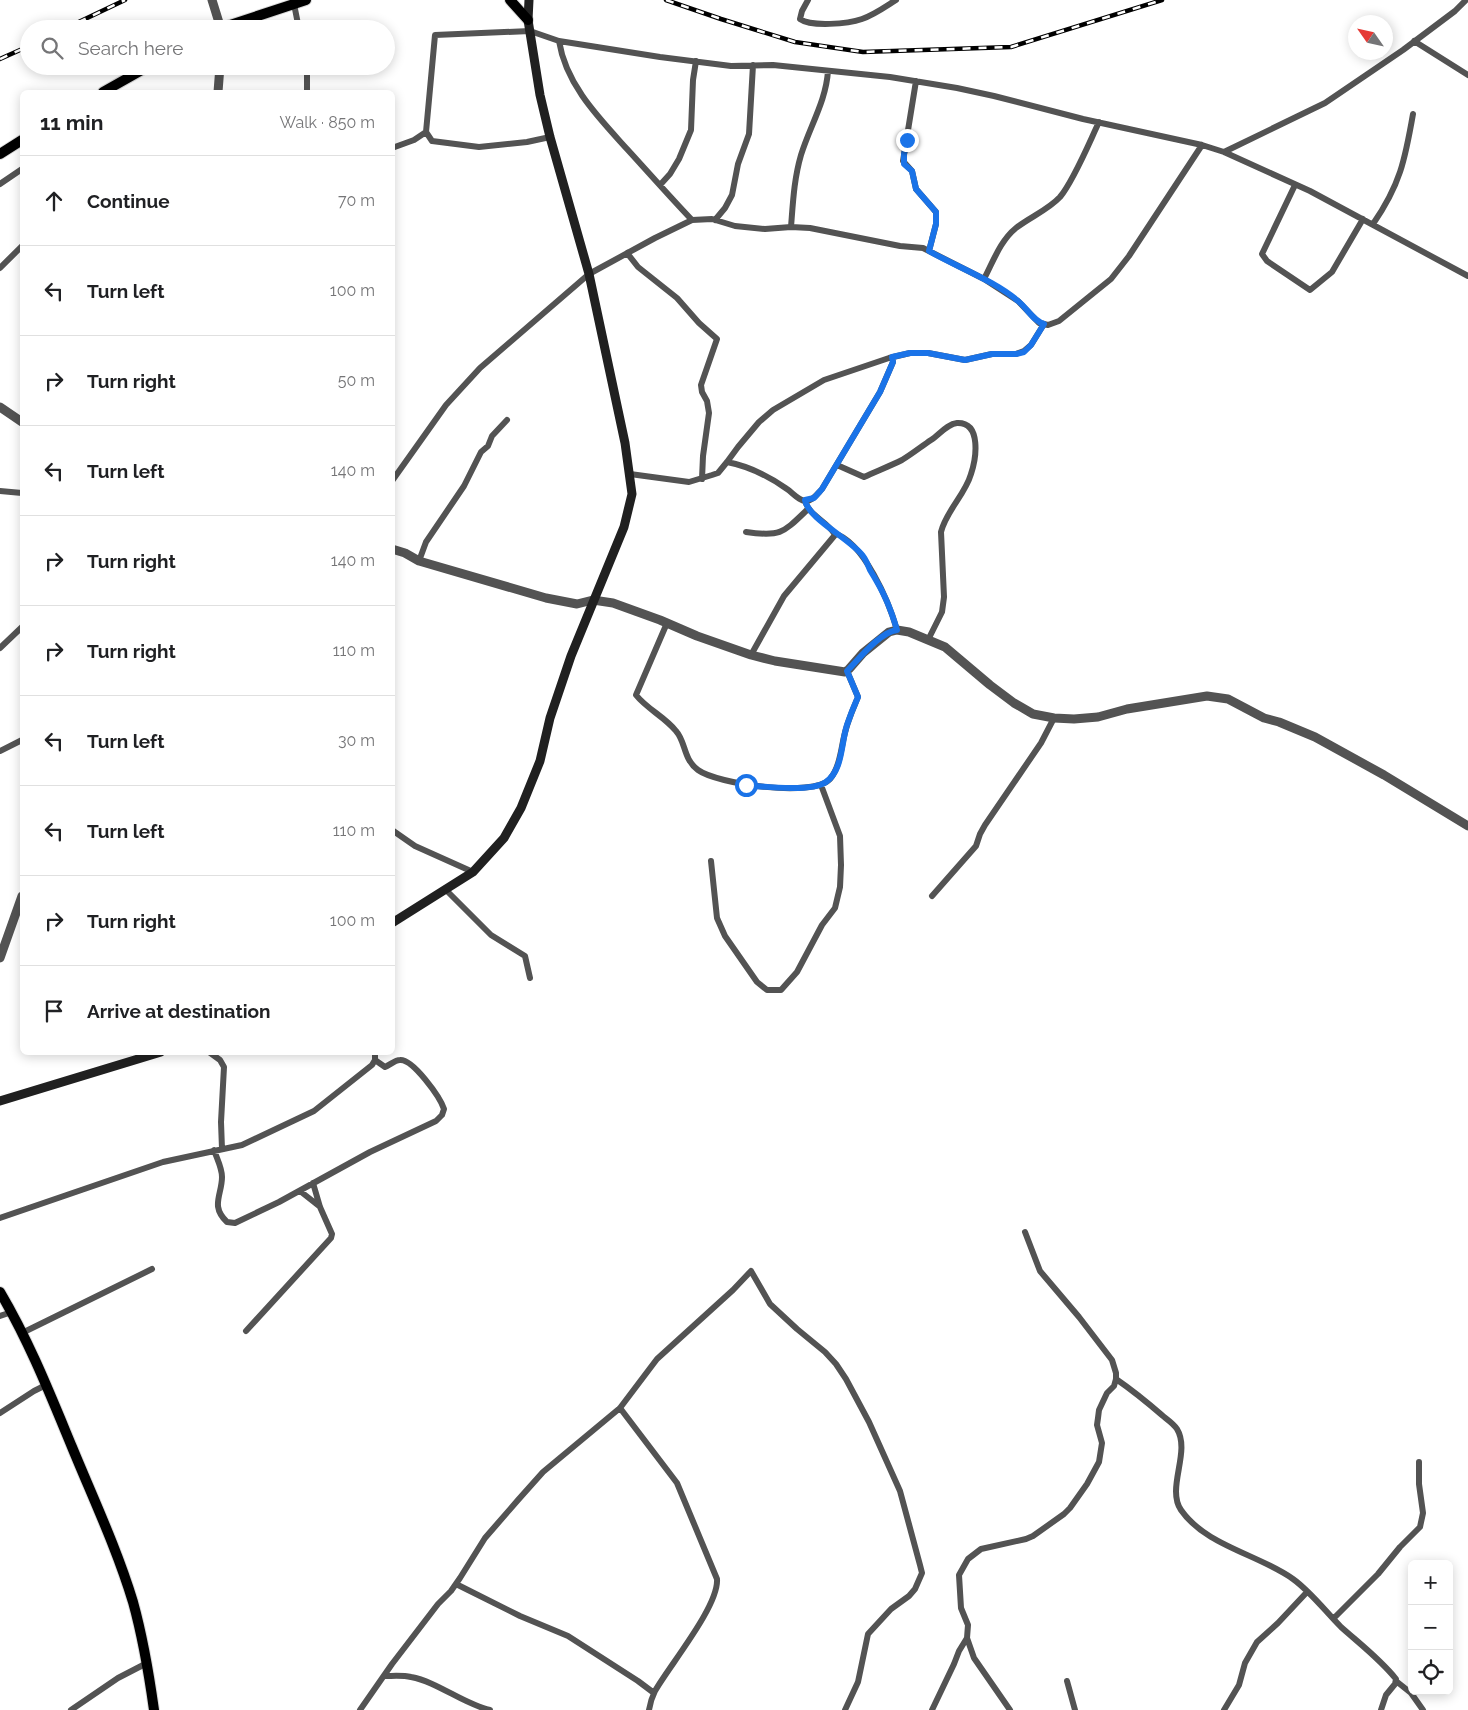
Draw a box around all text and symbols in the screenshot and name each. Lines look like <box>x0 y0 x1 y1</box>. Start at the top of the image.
north arrow <box>1348 15 1393 60</box>
search box <box>20 20 395 75</box>
icon: search <box>38 34 66 62</box>
text: Search here <box>78 37 184 59</box>
text: 11 min <box>40 110 103 135</box>
text: Walk · 850 m <box>280 113 375 132</box>
route end <box>896 129 919 152</box>
icon: ahead <box>40 187 68 215</box>
text: Continue <box>87 190 170 212</box>
text: 70 m <box>338 191 375 210</box>
icon: left <box>40 277 68 305</box>
text: Turn left <box>87 280 164 302</box>
text: 100 m <box>330 281 375 300</box>
icon: right <box>40 367 68 395</box>
text: Turn right <box>87 370 176 392</box>
text: 50 m <box>338 371 375 390</box>
icon: left <box>40 457 68 485</box>
text: Turn left <box>87 460 164 482</box>
text: 140 m <box>331 461 375 480</box>
icon: right <box>40 547 68 575</box>
text: Turn right <box>87 550 176 572</box>
text: 140 m <box>331 551 375 570</box>
icon: right <box>40 637 68 665</box>
text: Turn right <box>87 640 176 662</box>
text: 110 m <box>333 641 375 660</box>
icon: left <box>40 727 68 755</box>
text: Turn left <box>87 730 164 752</box>
text: 30 m <box>338 731 375 750</box>
route start <box>735 774 758 797</box>
icon: left <box>40 817 68 845</box>
text: Turn left <box>87 820 164 842</box>
text: 110 m <box>333 821 375 840</box>
icon: right <box>40 907 68 935</box>
text: Turn right <box>87 910 176 932</box>
text: 100 m <box>330 911 375 930</box>
icon: arrive <box>40 997 68 1025</box>
text: Arrive at destination <box>87 1000 271 1022</box>
map controls <box>1408 1560 1453 1695</box>
button: + <box>1408 1560 1453 1605</box>
button: − <box>1408 1605 1453 1650</box>
button: locate <box>1408 1650 1453 1695</box>

